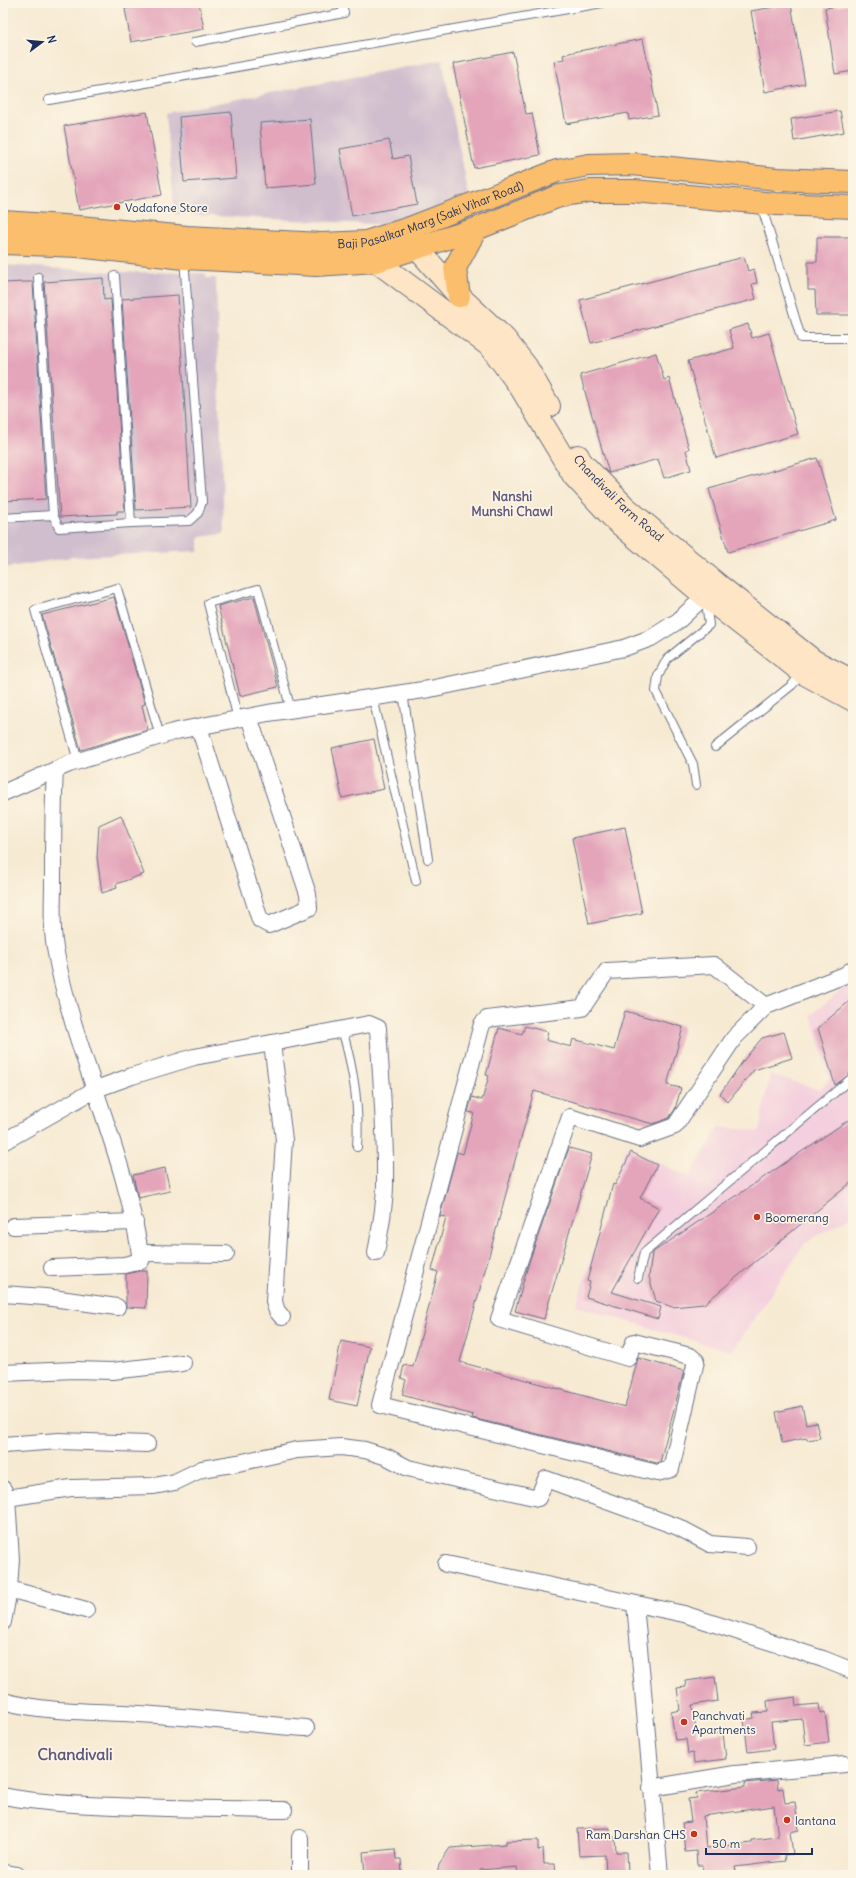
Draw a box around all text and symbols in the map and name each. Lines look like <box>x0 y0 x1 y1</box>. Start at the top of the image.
north arrow <box>22 22 62 62</box>
text: N <box>44 34 59 45</box>
street label: Baji Pasalkar Marg (Saki Vihar Road) <box>337 177 526 251</box>
place label: Vodafone Store <box>125 200 208 215</box>
marker: Vodafone Store <box>112 202 122 212</box>
street label: Chandivali Farm Road <box>571 452 667 544</box>
district label: Nanshi Munshi Chawl <box>471 488 553 520</box>
place label: Boomerang <box>765 1210 829 1225</box>
marker: Boomerang <box>752 1212 762 1222</box>
place label: Panchvati Apartments <box>692 1708 756 1737</box>
marker: Panchvati Apartments <box>679 1717 689 1727</box>
district label: Chandivali <box>37 1744 113 1764</box>
place label: lantana <box>795 1813 836 1828</box>
marker: lantana <box>782 1815 792 1825</box>
place label: Ram Darshan CHS <box>586 1827 686 1842</box>
marker: Ram Darshan CHS <box>689 1829 699 1839</box>
scale bar <box>706 1830 812 1856</box>
text: 50 m <box>712 1836 741 1851</box>

